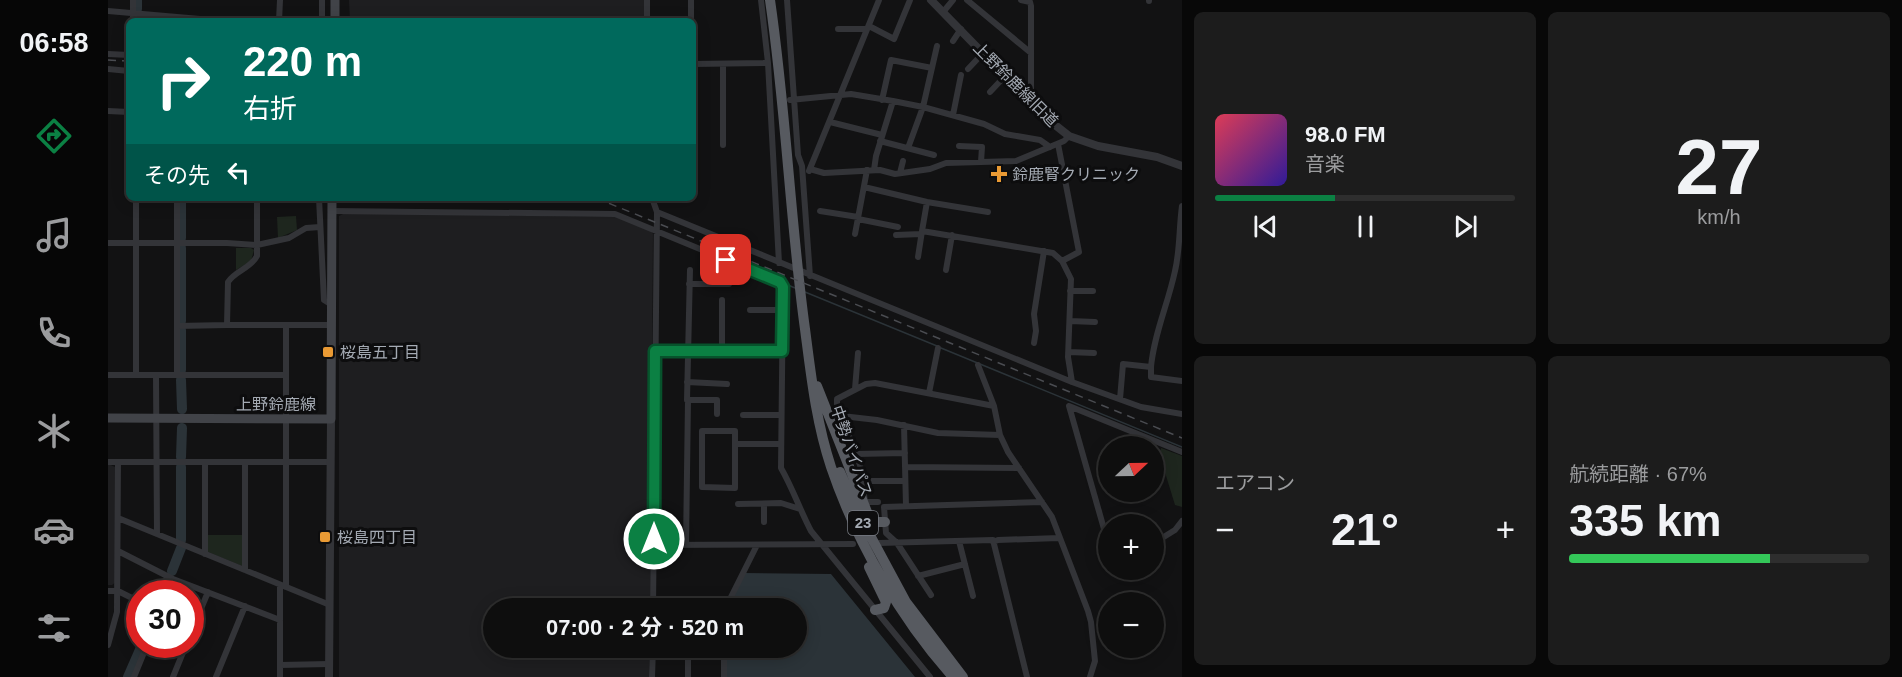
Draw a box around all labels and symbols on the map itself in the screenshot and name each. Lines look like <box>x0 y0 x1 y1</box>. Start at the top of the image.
street label: 上野鈴鹿線旧道 <box>970 39 1061 130</box>
marker: 鈴鹿腎クリニック <box>990 165 1008 183</box>
place label: 鈴鹿腎クリニック <box>1012 166 1140 183</box>
pin <box>700 234 751 285</box>
place label: 桜島五丁目 <box>340 344 420 361</box>
marker: 桜島五丁目 <box>321 345 335 359</box>
street label: 上野鈴鹿線 <box>236 396 316 413</box>
street label: 中勢バイパス <box>828 403 875 499</box>
north arrow <box>1098 436 1164 502</box>
position arrow <box>622 507 686 571</box>
road number: 23 <box>848 511 878 535</box>
place label: 桜島四丁目 <box>337 529 417 546</box>
marker: 桜島四丁目 <box>318 530 332 544</box>
speed limit sign: 30 <box>126 580 204 658</box>

